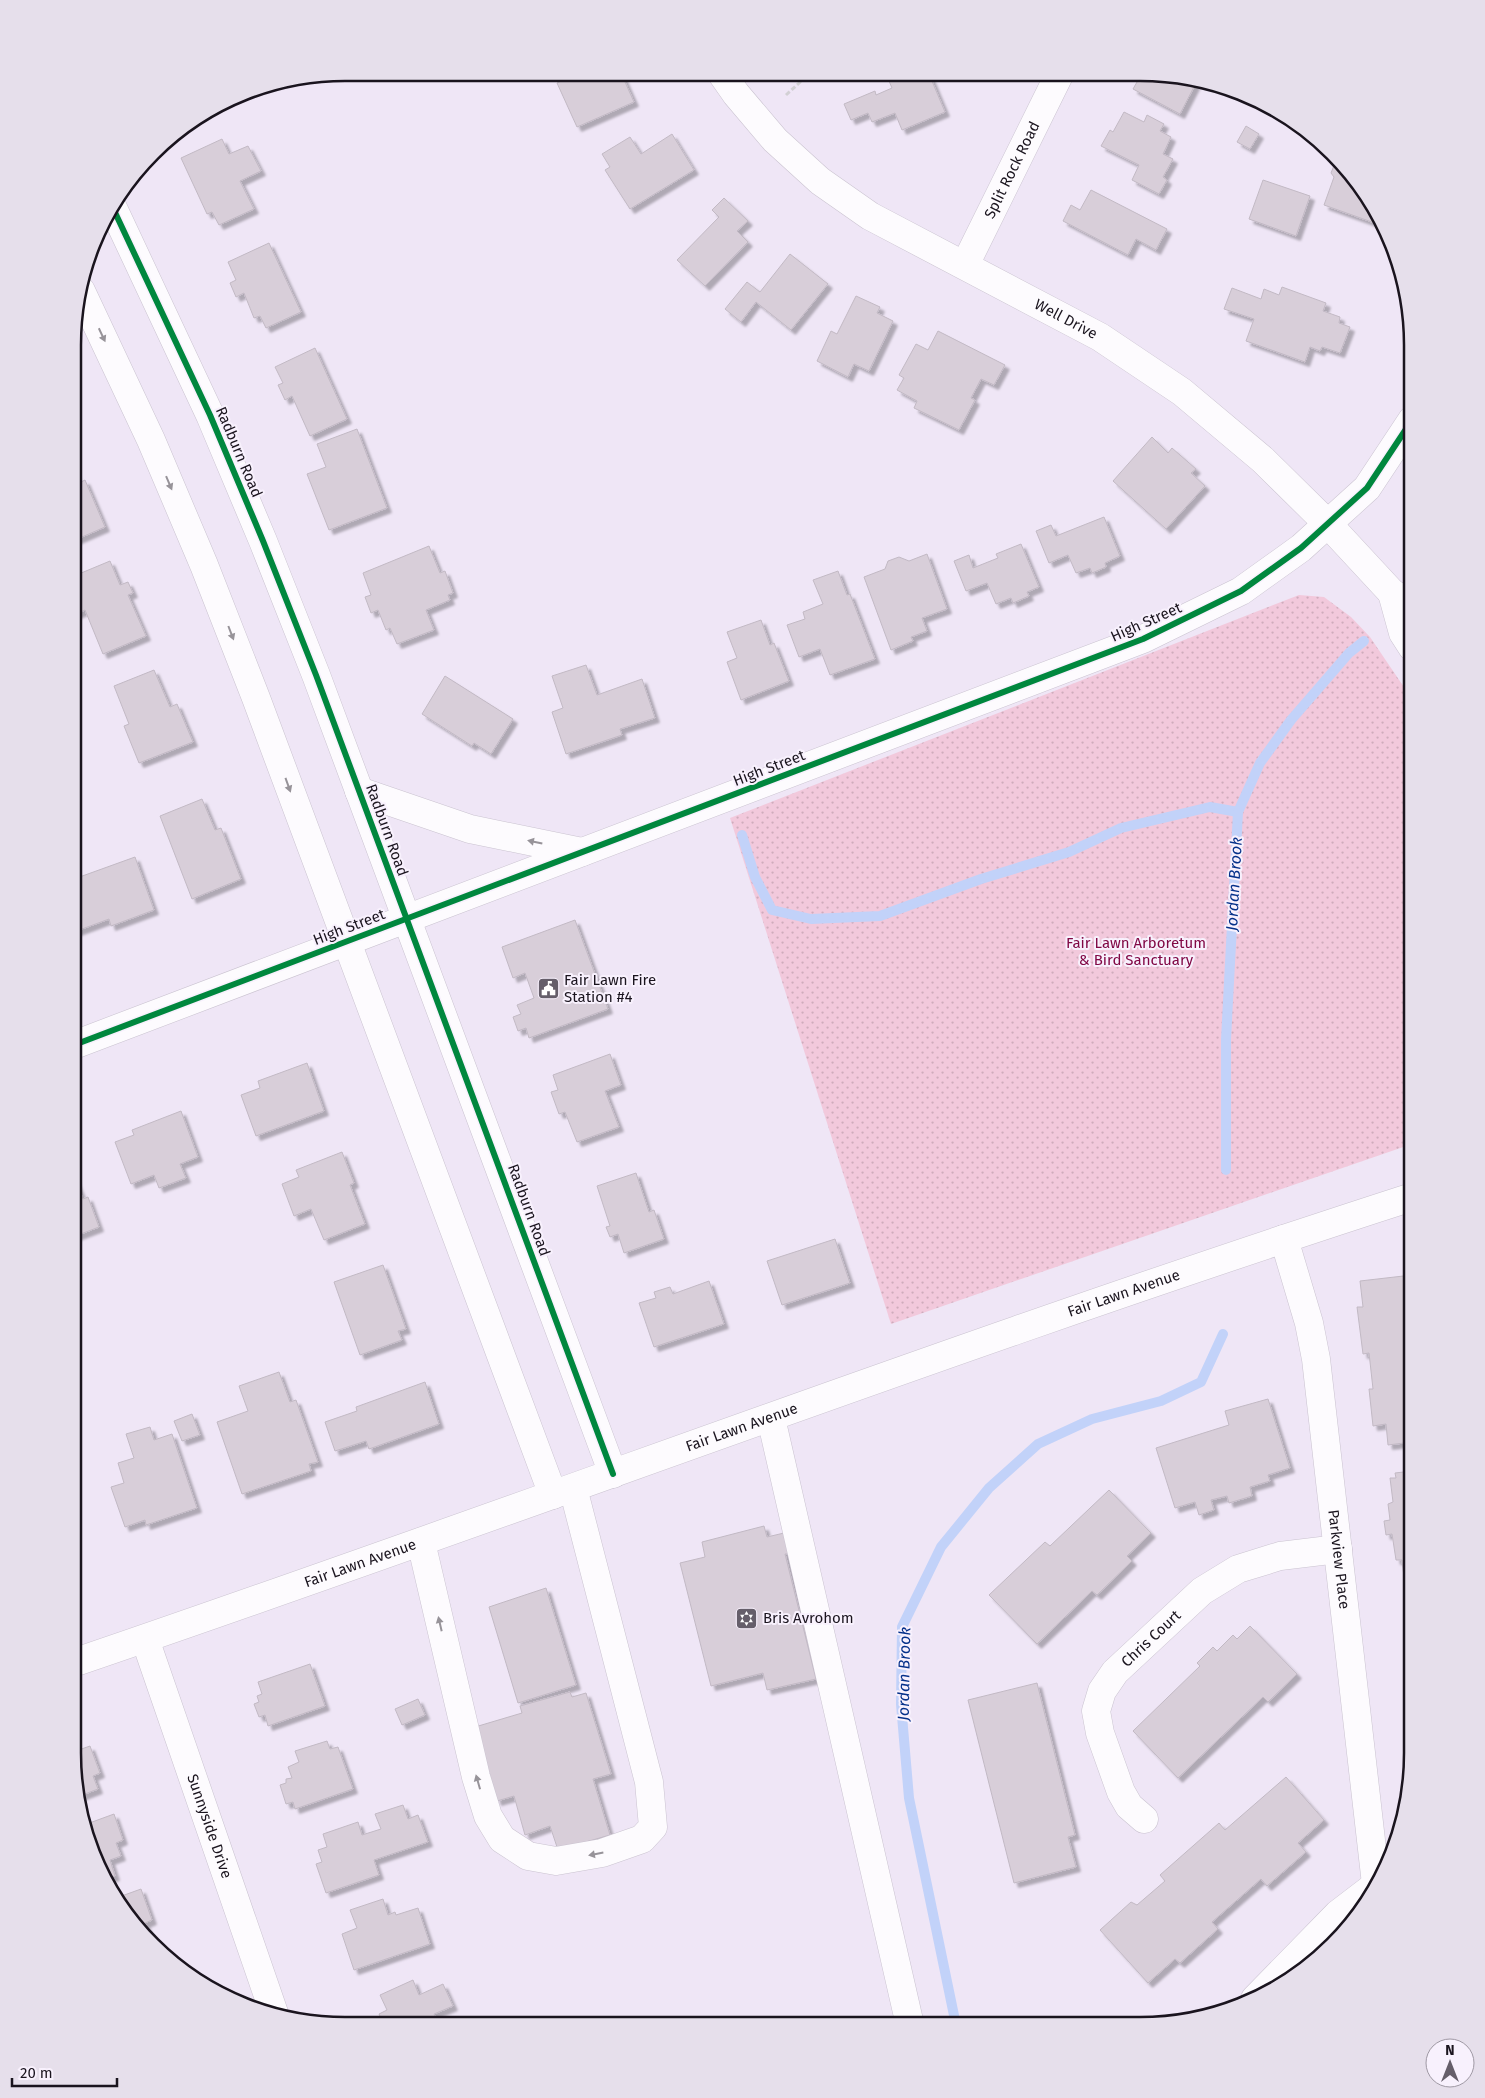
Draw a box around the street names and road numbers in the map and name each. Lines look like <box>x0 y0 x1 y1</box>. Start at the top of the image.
street label: Split Rock Road <box>980 118 1044 222</box>
street label: Well Drive <box>1031 295 1100 343</box>
street label: Radburn Road <box>212 404 266 500</box>
street label: High Street <box>1108 598 1185 646</box>
street label: High Street <box>730 746 808 790</box>
street label: Radburn Road <box>362 781 412 879</box>
street label: High Street <box>310 905 388 949</box>
street label: Radburn Road <box>504 1161 554 1259</box>
street label: Fair Lawn Avenue <box>1065 1266 1182 1321</box>
street label: Fair Lawn Avenue <box>683 1399 800 1455</box>
street label: Parkview Place <box>1324 1509 1354 1610</box>
street label: Fair Lawn Avenue <box>302 1535 419 1591</box>
street label: Chris Court <box>1117 1606 1185 1671</box>
street label: Sunnyside Drive <box>183 1772 236 1881</box>

